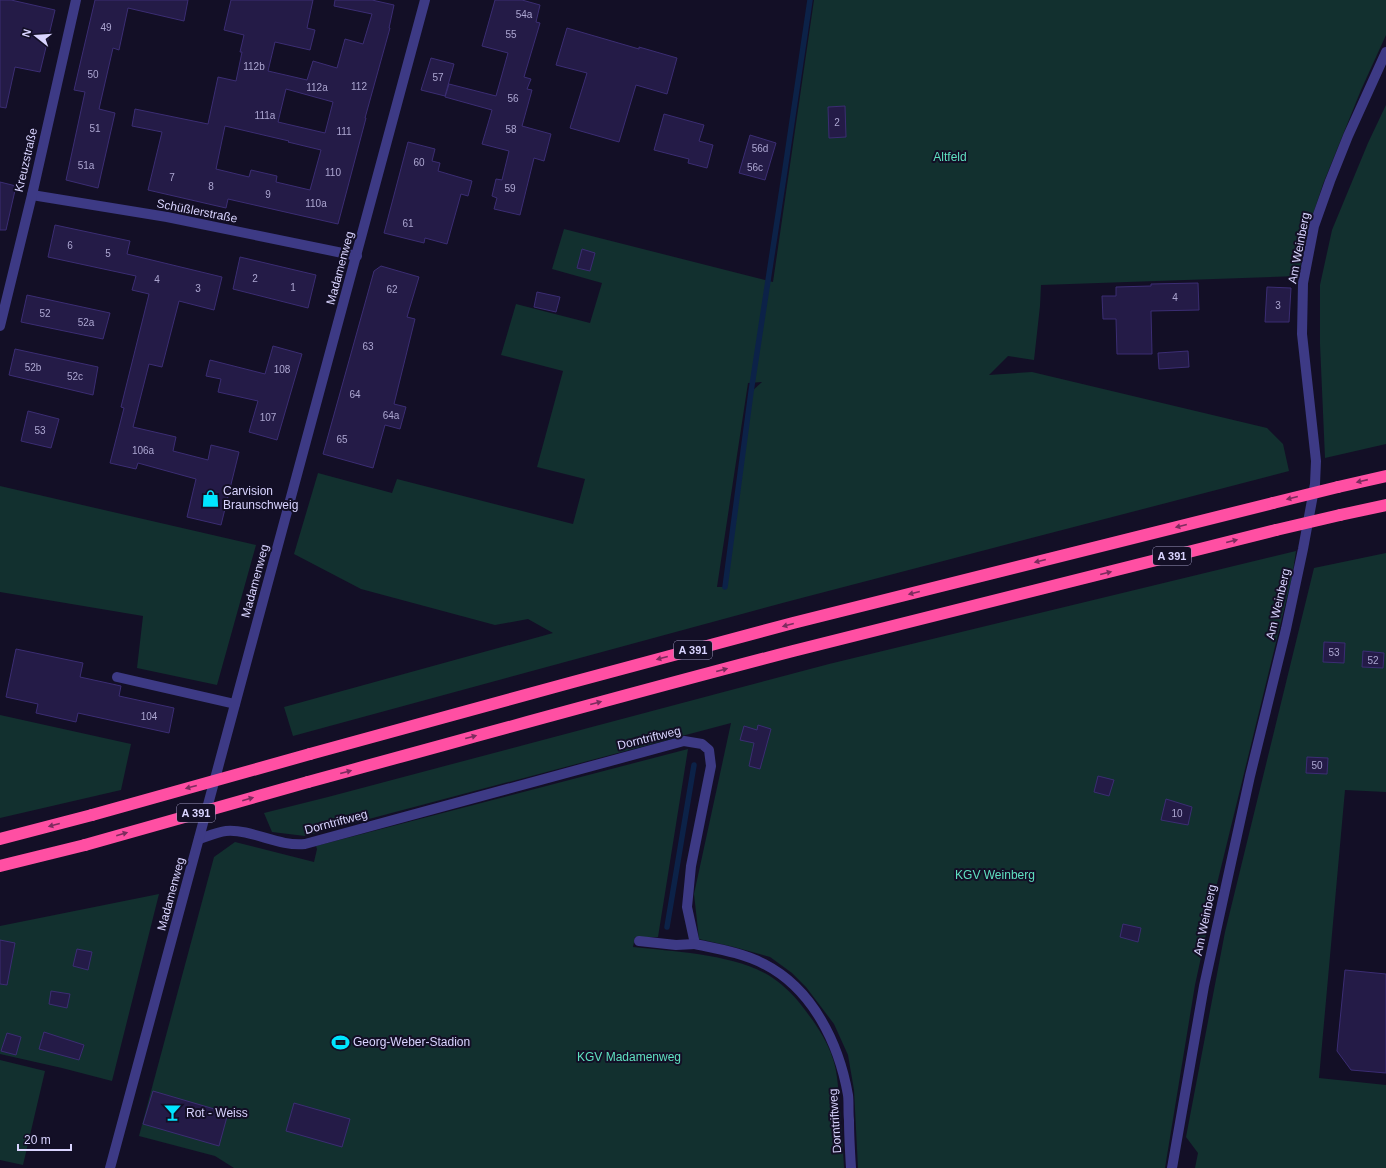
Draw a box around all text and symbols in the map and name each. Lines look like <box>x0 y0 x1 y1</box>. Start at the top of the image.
house number: 54a <box>516 9 533 20</box>
north arrow <box>16 16 56 56</box>
house number: 49 <box>100 22 112 33</box>
text: N <box>20 27 33 39</box>
house number: 55 <box>505 29 517 40</box>
house number: 112b <box>243 61 265 72</box>
house number: 50 <box>87 69 99 80</box>
house number: 57 <box>432 72 444 83</box>
house number: 112 <box>351 81 367 92</box>
house number: 112a <box>306 82 328 93</box>
house number: 56 <box>507 93 519 104</box>
house number: 111a <box>255 110 276 121</box>
house number: 2 <box>834 117 840 128</box>
house number: 51 <box>89 123 101 134</box>
house number: 58 <box>505 124 517 135</box>
street label: Kreuzstraße <box>12 126 40 193</box>
house number: 111 <box>336 126 352 137</box>
house number: 56d <box>752 143 768 154</box>
park label: Altfeld <box>933 150 967 164</box>
house number: 60 <box>413 157 425 168</box>
house number: 51a <box>78 160 95 171</box>
house number: 56c <box>747 162 763 173</box>
house number: 110 <box>325 167 341 178</box>
house number: 7 <box>169 172 175 183</box>
house number: 8 <box>208 181 214 192</box>
house number: 59 <box>504 183 516 194</box>
house number: 9 <box>265 189 271 200</box>
street label: Schüßlerstraße <box>155 196 239 226</box>
house number: 110a <box>305 198 327 209</box>
street label: Am Weinberg <box>1285 211 1313 285</box>
house number: 61 <box>402 218 414 229</box>
street label: Madamenweg <box>323 230 357 306</box>
house number: 6 <box>67 240 73 251</box>
house number: 5 <box>105 248 111 259</box>
house number: 2 <box>252 273 258 284</box>
house number: 4 <box>154 274 160 285</box>
house number: 1 <box>290 282 296 293</box>
house number: 3 <box>195 283 201 294</box>
house number: 62 <box>386 284 398 295</box>
house number: 4 <box>1172 292 1178 303</box>
house number: 3 <box>1275 300 1281 311</box>
house number: 52 <box>39 308 51 319</box>
house number: 52a <box>78 317 95 328</box>
house number: 63 <box>362 341 374 352</box>
house number: 52b <box>25 362 42 373</box>
house number: 108 <box>274 364 291 375</box>
house number: 52c <box>67 371 83 382</box>
house number: 64 <box>349 389 361 400</box>
house number: 64a <box>383 410 400 421</box>
house number: 107 <box>260 412 277 423</box>
house number: 53 <box>34 425 46 436</box>
house number: 65 <box>336 434 348 445</box>
house number: 106a <box>132 445 155 456</box>
one-way arrow <box>1356 479 1368 485</box>
place label: Carvision Braunschweig <box>223 484 298 512</box>
shop icon: Carvision Braunschweig <box>200 488 220 508</box>
one-way arrow <box>1286 495 1298 501</box>
one-way arrow <box>1174 523 1187 529</box>
one-way arrow <box>1226 538 1238 544</box>
street label: Madamenweg <box>238 543 272 619</box>
road number: A 391 <box>1153 547 1191 565</box>
one-way arrow <box>1034 558 1046 564</box>
street label: Am Weinberg <box>1263 567 1293 641</box>
one-way arrow <box>1100 570 1112 576</box>
one-way arrow <box>908 590 920 596</box>
one-way arrow <box>782 622 794 628</box>
road number: A 391 <box>674 641 712 659</box>
house number: 53 <box>1328 647 1340 658</box>
one-way arrow <box>656 655 668 661</box>
house number: 52 <box>1367 655 1379 666</box>
one-way arrow <box>716 667 728 673</box>
one-way arrow <box>591 700 603 706</box>
house number: 104 <box>141 711 158 722</box>
street label: Dorntriftweg <box>616 723 682 753</box>
one-way arrow <box>465 734 477 740</box>
house number: 50 <box>1311 760 1323 771</box>
one-way arrow <box>340 769 352 775</box>
one-way arrow <box>185 784 197 790</box>
one-way arrow <box>242 796 254 802</box>
road number: A 391 <box>177 804 215 822</box>
street label: Dorntriftweg <box>303 807 369 837</box>
house number: 10 <box>1171 808 1183 819</box>
one-way arrow <box>48 822 60 828</box>
one-way arrow <box>117 831 129 837</box>
street label: Madamenweg <box>154 856 188 932</box>
park label: KGV Weinberg <box>955 868 1035 882</box>
street label: Am Weinberg <box>1191 883 1219 957</box>
sports icon: Georg-Weber-Stadion <box>330 1032 350 1052</box>
place label: Georg-Weber-Stadion <box>353 1035 470 1049</box>
park label: KGV Madamenweg <box>577 1050 681 1064</box>
street label: Dorntriftweg <box>826 1088 844 1154</box>
bar icon: Rot - Weiss <box>163 1103 183 1123</box>
place label: Rot - Weiss <box>186 1106 248 1120</box>
scale bar <box>18 1126 71 1152</box>
text: 20 m <box>24 1133 51 1147</box>

